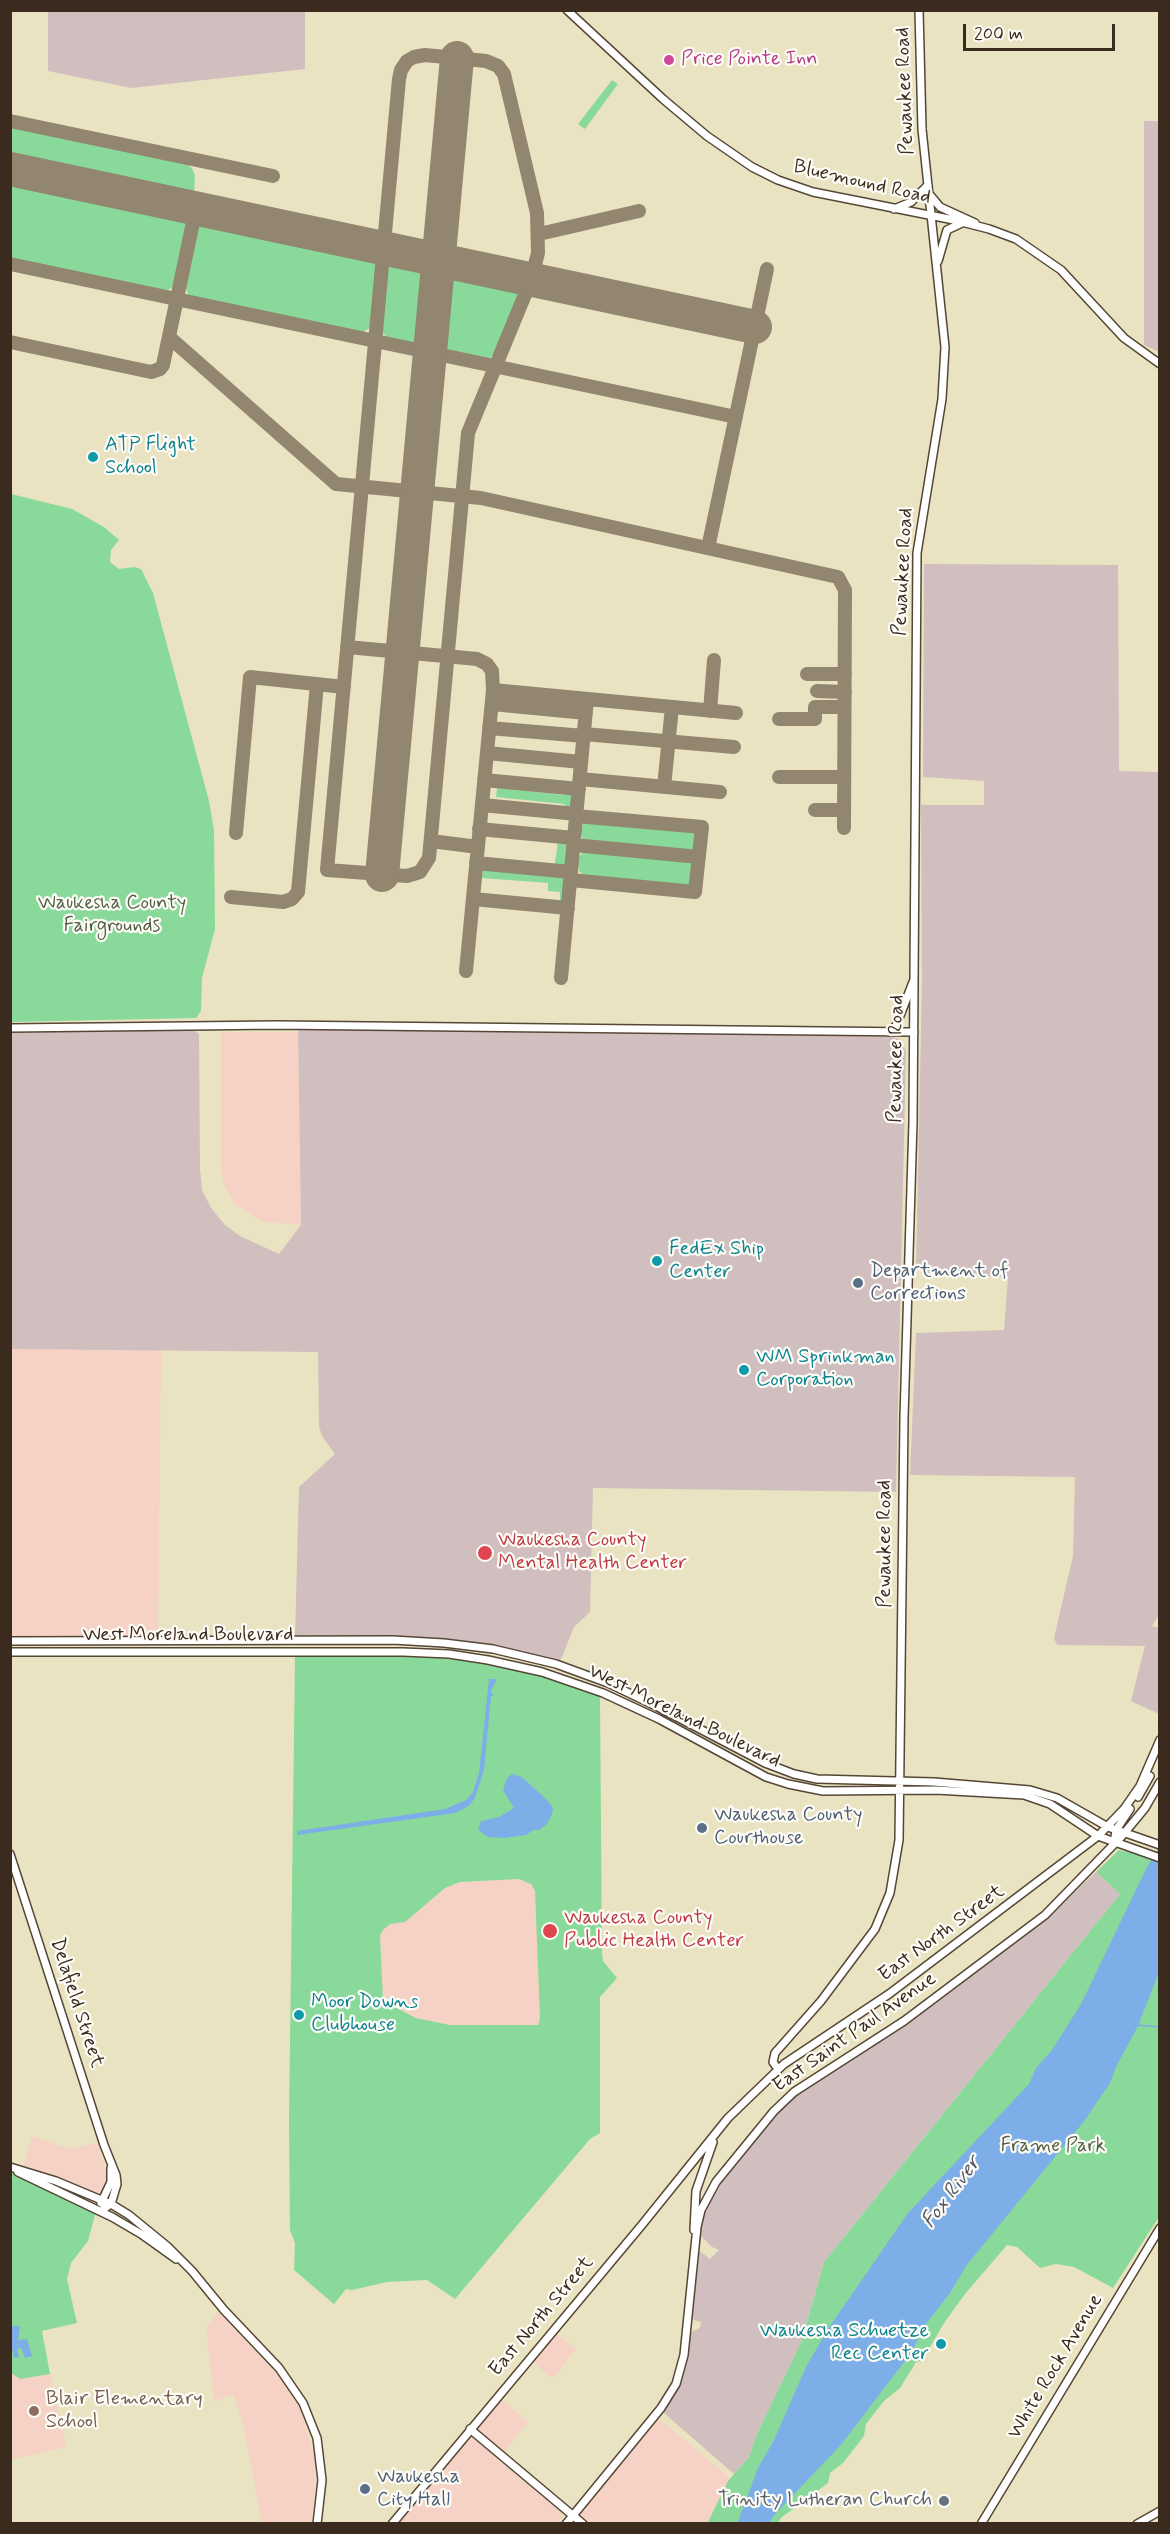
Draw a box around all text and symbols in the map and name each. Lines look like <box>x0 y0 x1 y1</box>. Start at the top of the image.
scale bar <box>966 12 1118 50</box>
text: 200 m <box>974 22 1023 46</box>
street label: Pewaukee Road <box>892 27 920 155</box>
place label: Price Pointe Inn <box>681 48 818 72</box>
marker: Price Pointe Inn <box>662 53 676 67</box>
street label: Bluemound Road <box>791 156 933 210</box>
place label: ATP Flight School <box>105 434 196 481</box>
marker: ATP Flight School <box>86 450 100 464</box>
street label: Pewaukee Road <box>889 507 919 637</box>
park label: Waukesha County Fairgrounds <box>38 892 186 939</box>
street label: Pewaukee Road <box>884 995 910 1123</box>
place label: FedEx Ship Center <box>669 1238 764 1285</box>
marker: FedEx Ship Center <box>650 1254 664 1268</box>
place label: Department of Corrections <box>870 1260 1009 1307</box>
marker: Department of Corrections <box>851 1276 865 1290</box>
place label: WM Sprinkman Corporation <box>756 1346 895 1393</box>
marker: WM Sprinkman Corporation <box>737 1363 751 1377</box>
street label: Pewaukee Road <box>874 1480 898 1608</box>
place label: Waukesha County Mental Health Center <box>498 1529 687 1576</box>
marker: Waukesha County Mental Health Center <box>476 1544 494 1562</box>
street label: West Moreland Boulevard <box>83 1624 293 1648</box>
street label: West Moreland Boulevard <box>584 1660 784 1774</box>
place label: Waukesha County Courthouse <box>714 1804 863 1851</box>
marker: Waukesha County Courthouse <box>695 1821 709 1835</box>
street label: East North Street <box>874 1880 1010 1988</box>
place label: Waukesha County Public Health Center <box>564 1907 744 1954</box>
marker: Waukesha County Public Health Center <box>541 1922 559 1940</box>
street label: Delafield Street <box>44 1935 108 2071</box>
street label: East Saint Paul Avenue <box>769 1968 941 2098</box>
place label: Moor Downs Clubhouse <box>311 1991 418 2038</box>
marker: Moor Downs Clubhouse <box>292 2008 306 2022</box>
park label: Frame Park <box>1000 2135 1106 2159</box>
water label: Fox River <box>917 2152 987 2234</box>
street label: East North Street <box>485 2252 599 2382</box>
street label: White Rock Avenue <box>1003 2290 1109 2444</box>
place label: Waukesha Schuetze Rec Center <box>760 2320 929 2367</box>
marker: Waukesha Schuetze Rec Center <box>934 2337 948 2351</box>
place label: Blair Elementary School <box>46 2388 203 2435</box>
marker: Blair Elementary School <box>27 2404 41 2418</box>
place label: Waukesha City Hall <box>377 2466 460 2513</box>
marker: Waukesha City Hall <box>358 2482 372 2496</box>
place label: Trinity Lutheran Church <box>718 2489 932 2513</box>
marker: Trinity Lutheran Church <box>937 2494 951 2508</box>

